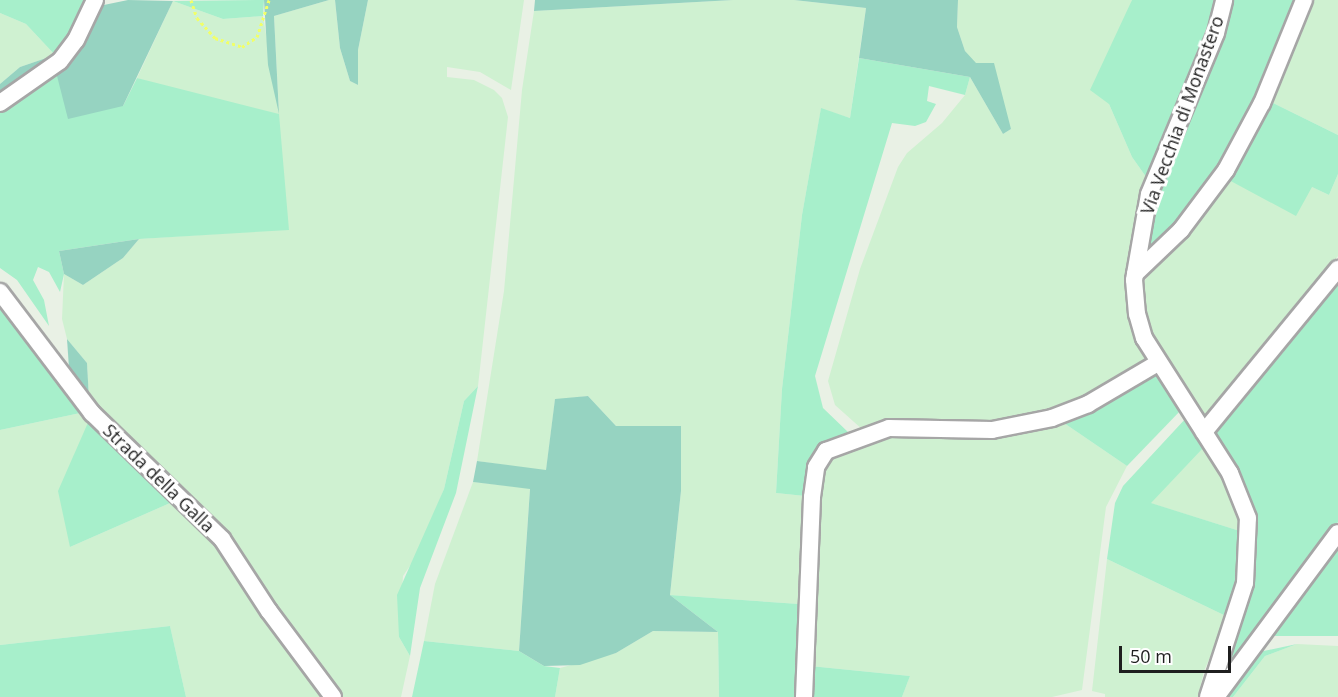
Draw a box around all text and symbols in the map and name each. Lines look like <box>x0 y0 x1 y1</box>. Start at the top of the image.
street label: Via Vecchia di Monastero <box>1136 13 1228 217</box>
street label: Strada della Galla <box>99 419 219 537</box>
scale bar <box>1122 634 1234 672</box>
text: 50 m <box>1130 644 1172 668</box>

